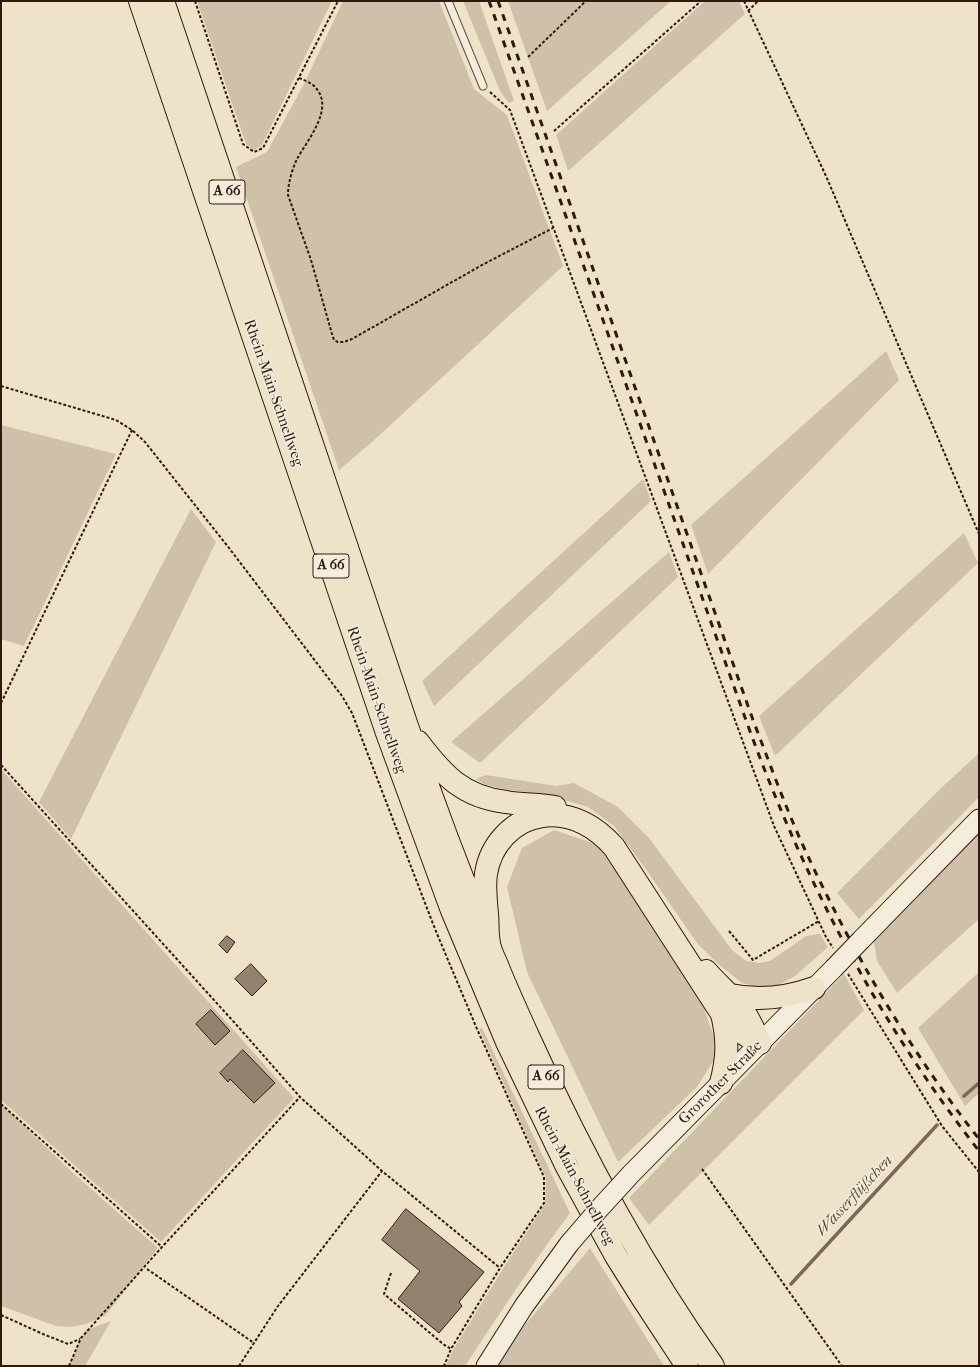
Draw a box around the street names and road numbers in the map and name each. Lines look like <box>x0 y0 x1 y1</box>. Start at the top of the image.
road number: A 66 <box>209 180 245 204</box>
street label: Rhein-Main-Schnellweg <box>239 317 307 469</box>
road number: A 66 <box>313 554 349 578</box>
street label: Rhein-Main-Schnellweg <box>342 624 410 776</box>
street label: Grorother Straße <box>675 1037 767 1129</box>
road number: A 66 <box>528 1065 564 1089</box>
street label: Rhein-Main-Schnellweg <box>530 1104 618 1248</box>

